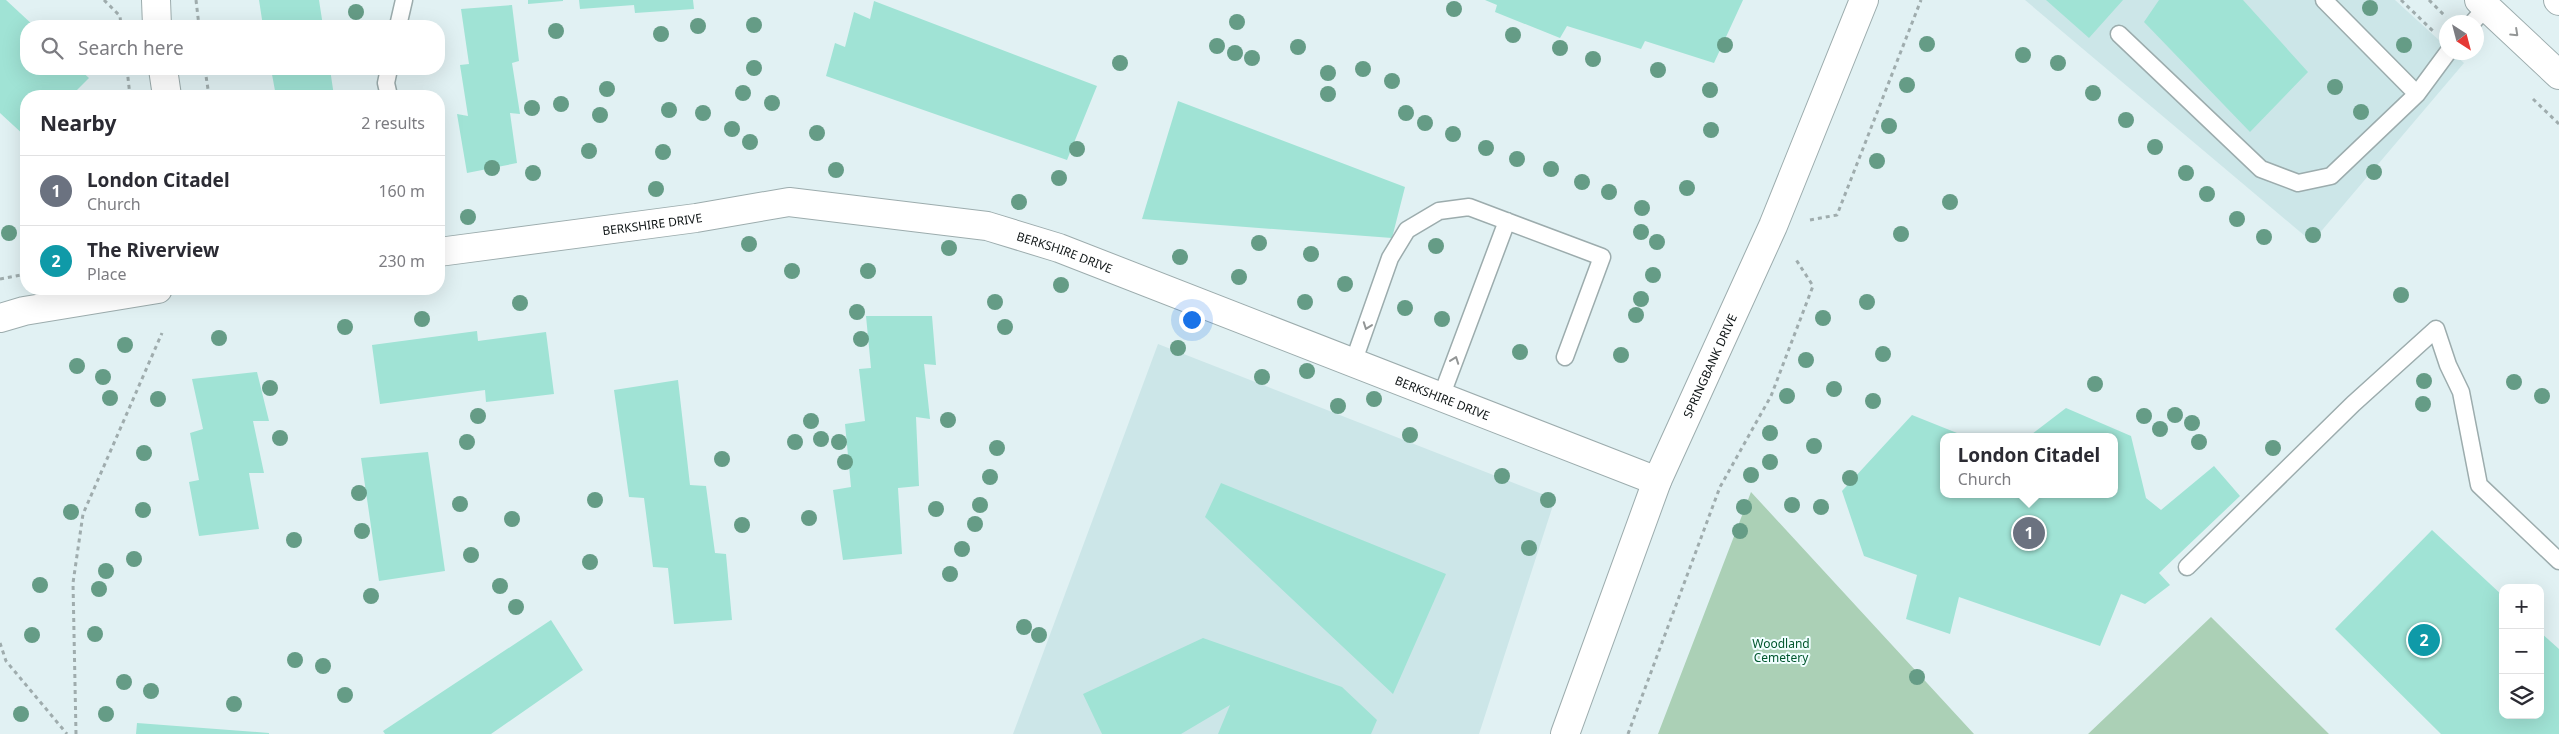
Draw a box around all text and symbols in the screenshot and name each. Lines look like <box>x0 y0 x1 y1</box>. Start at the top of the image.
north arrow <box>2439 15 2484 60</box>
search box <box>20 20 445 75</box>
one-way arrow <box>2509 27 2518 36</box>
icon: search <box>38 34 66 62</box>
text: Search here <box>78 35 184 61</box>
text: Nearby <box>40 109 116 137</box>
text: 2 results <box>361 112 425 134</box>
text: London Citadel <box>87 167 230 193</box>
text: 1 <box>51 180 61 202</box>
text: 160 m <box>378 180 425 202</box>
text: Church <box>87 193 141 215</box>
street label: BERKSHIRE DRIVE <box>601 209 703 239</box>
street label: BERKSHIRE DRIVE <box>1015 227 1115 277</box>
text: The Riverview <box>87 237 219 263</box>
text: 2 <box>51 250 61 272</box>
text: 230 m <box>378 250 425 272</box>
text: Place <box>87 263 127 285</box>
your location <box>1179 307 1205 333</box>
street label: SPRINGBANK DRIVE <box>1678 311 1741 420</box>
one-way arrow <box>1362 321 1372 329</box>
one-way arrow <box>1449 357 1459 365</box>
street label: BERKSHIRE DRIVE <box>1393 371 1492 424</box>
popup <box>1940 433 2118 498</box>
text: London Citadel <box>1958 442 2100 468</box>
text: Church <box>1958 468 2011 490</box>
pin: 1 <box>2013 514 2045 552</box>
map controls <box>2499 584 2544 719</box>
button: + <box>2499 584 2544 629</box>
pin: 2 <box>2408 621 2440 659</box>
button: − <box>2499 629 2544 674</box>
park label: Woodland Cemetery <box>1752 635 1810 666</box>
button: layers <box>2499 674 2544 719</box>

